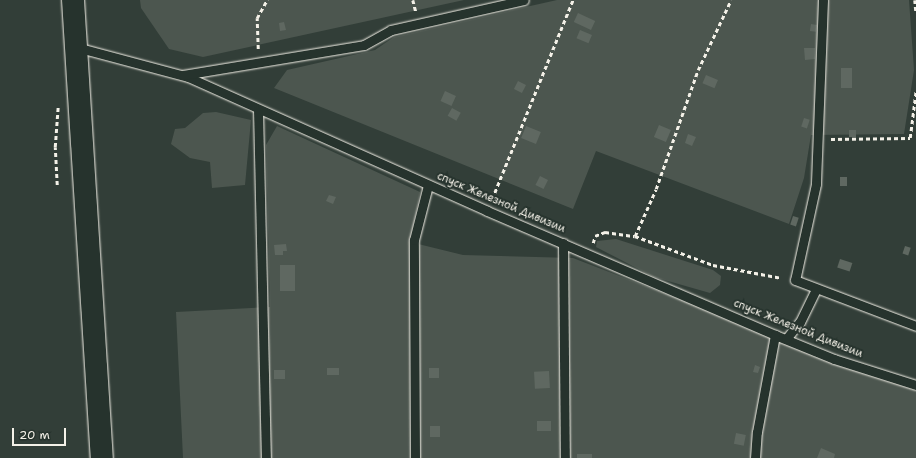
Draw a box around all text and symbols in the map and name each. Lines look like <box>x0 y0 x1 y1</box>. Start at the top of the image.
street label: спуск Железной Дивизии <box>435 170 567 236</box>
street label: спуск Железной Дивизии <box>731 297 865 361</box>
scale bar <box>14 420 68 446</box>
text: 20 m <box>19 427 50 443</box>

